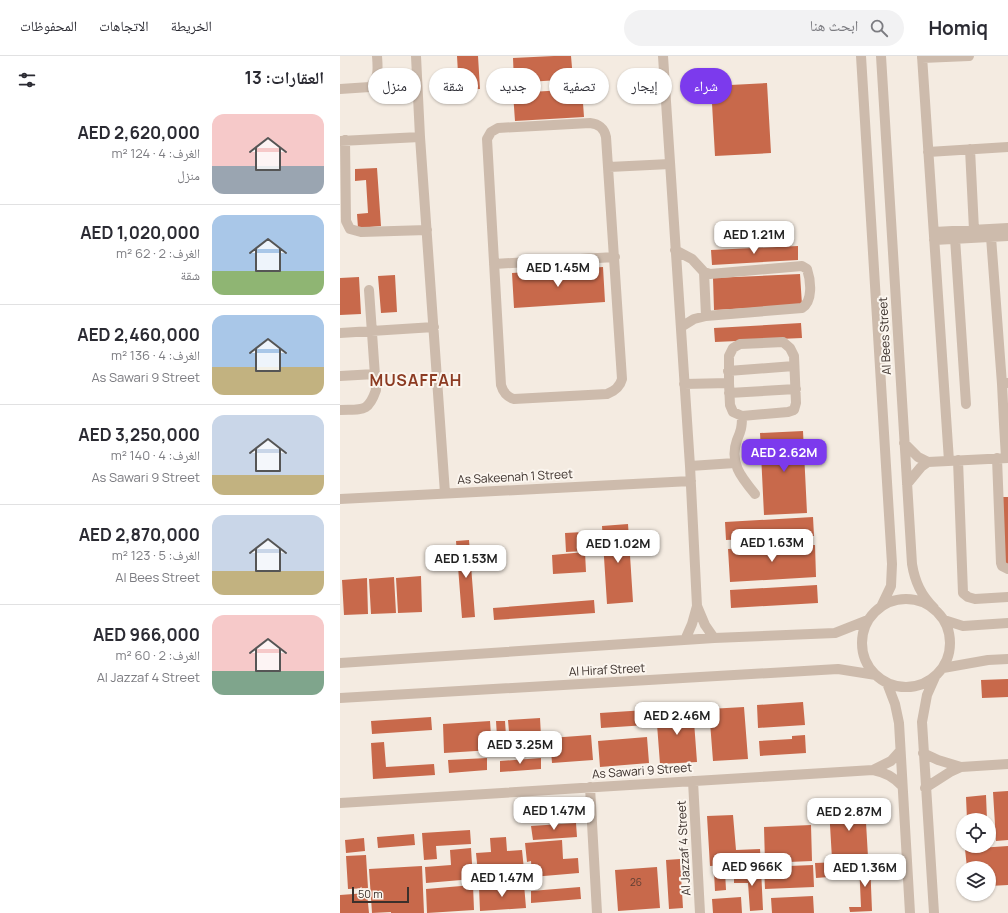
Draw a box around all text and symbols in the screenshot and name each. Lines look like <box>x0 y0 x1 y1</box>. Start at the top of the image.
search box <box>624 10 904 46</box>
text: ابحث هنا <box>810 15 858 36</box>
text: Homiq <box>928 15 988 41</box>
text: المحفوظات <box>20 16 77 35</box>
text: الاتجاهات <box>99 16 149 35</box>
text: الخريطة <box>171 16 212 35</box>
icon: search <box>868 17 890 39</box>
text: العقارات: 13 <box>244 66 324 89</box>
chip: منزل <box>368 68 421 104</box>
chip: شقة <box>429 68 478 104</box>
chip: جديد <box>486 68 541 104</box>
chip: تصفية <box>549 68 609 104</box>
chip: إيجار <box>617 68 672 104</box>
chip: شراء <box>680 68 732 104</box>
icon: filters <box>16 69 38 91</box>
text: AED 2,620,000 <box>77 121 200 144</box>
icon: home <box>244 130 292 178</box>
text: الغرف: 4 · 124 m² <box>111 144 200 162</box>
text: منزل <box>177 166 200 184</box>
text: AED 1,020,000 <box>80 221 200 244</box>
pin: AED 1.21M <box>708 221 800 255</box>
text: AED 1.21M <box>723 225 785 243</box>
icon: home <box>244 231 292 279</box>
text: الغرف: 2 · 62 m² <box>116 244 200 262</box>
pin: AED 1.45M <box>512 254 604 288</box>
text: AED 1.45M <box>526 258 590 276</box>
text: شقة <box>181 266 200 284</box>
street label: Al Bees Street <box>874 296 895 375</box>
text: AED 2,460,000 <box>77 323 200 346</box>
icon: home <box>244 331 292 379</box>
text: الغرف: 4 · 136 m² <box>111 346 200 364</box>
text: As Sawari 9 Street <box>91 368 200 386</box>
district label: MUSAFFAH <box>370 369 462 391</box>
text: AED 3,250,000 <box>78 423 200 446</box>
icon: home <box>244 431 292 479</box>
pin: AED 2.62M <box>738 439 830 473</box>
text: AED 2.62M <box>751 443 817 461</box>
text: الغرف: 4 · 140 m² <box>111 446 200 464</box>
street label: As Sakeenah 1 Street <box>457 465 573 488</box>
text: As Sawari 9 Street <box>91 468 200 486</box>
text: AED 2,870,000 <box>79 523 200 546</box>
pin: AED 1.63M <box>726 529 818 563</box>
pin: AED 1.02M <box>572 530 664 564</box>
icon: home <box>244 531 292 579</box>
text: AED 1.63M <box>740 533 804 551</box>
text: AED 1.02M <box>586 534 650 552</box>
pin: AED 1.53M <box>420 545 512 579</box>
text: الغرف: 5 · 123 m² <box>112 546 200 564</box>
text: AED 1.53M <box>434 549 498 567</box>
text: Al Bees Street <box>115 568 200 586</box>
text: AED 966,000 <box>93 623 200 646</box>
icon: home <box>244 631 292 679</box>
text: الغرف: 2 · 60 m² <box>116 646 200 664</box>
street label: Al Hiraf Street <box>568 659 646 680</box>
text: Al Jazzaf 4 Street <box>97 668 200 686</box>
pin: AED 2.46M <box>631 702 723 736</box>
text: AED 2.46M <box>644 706 710 724</box>
pin: AED 3.25M <box>474 731 566 765</box>
text: AED 3.25M <box>487 735 553 753</box>
street label: As Sawari 9 Street <box>591 759 693 782</box>
pin: AED 1.47M <box>508 797 600 831</box>
pin: AED 2.87M <box>803 798 895 832</box>
street label: Al Jazzaf 4 Street <box>673 800 694 896</box>
text: AED 1.47M <box>522 801 586 819</box>
text: AED 2.87M <box>816 802 882 820</box>
map controls <box>956 813 996 901</box>
button: locate <box>956 813 996 853</box>
pin: AED 966K <box>711 853 793 887</box>
pin: AED 1.36M <box>819 854 911 888</box>
text: AED 966K <box>722 857 782 875</box>
text: AED 1.36M <box>833 858 897 876</box>
button: layers <box>956 861 996 901</box>
pin: AED 1.47M <box>456 864 548 898</box>
text: AED 1.47M <box>470 868 534 886</box>
house number: 26 <box>630 875 642 889</box>
scale bar <box>352 885 409 904</box>
text: 50 m <box>358 886 383 901</box>

